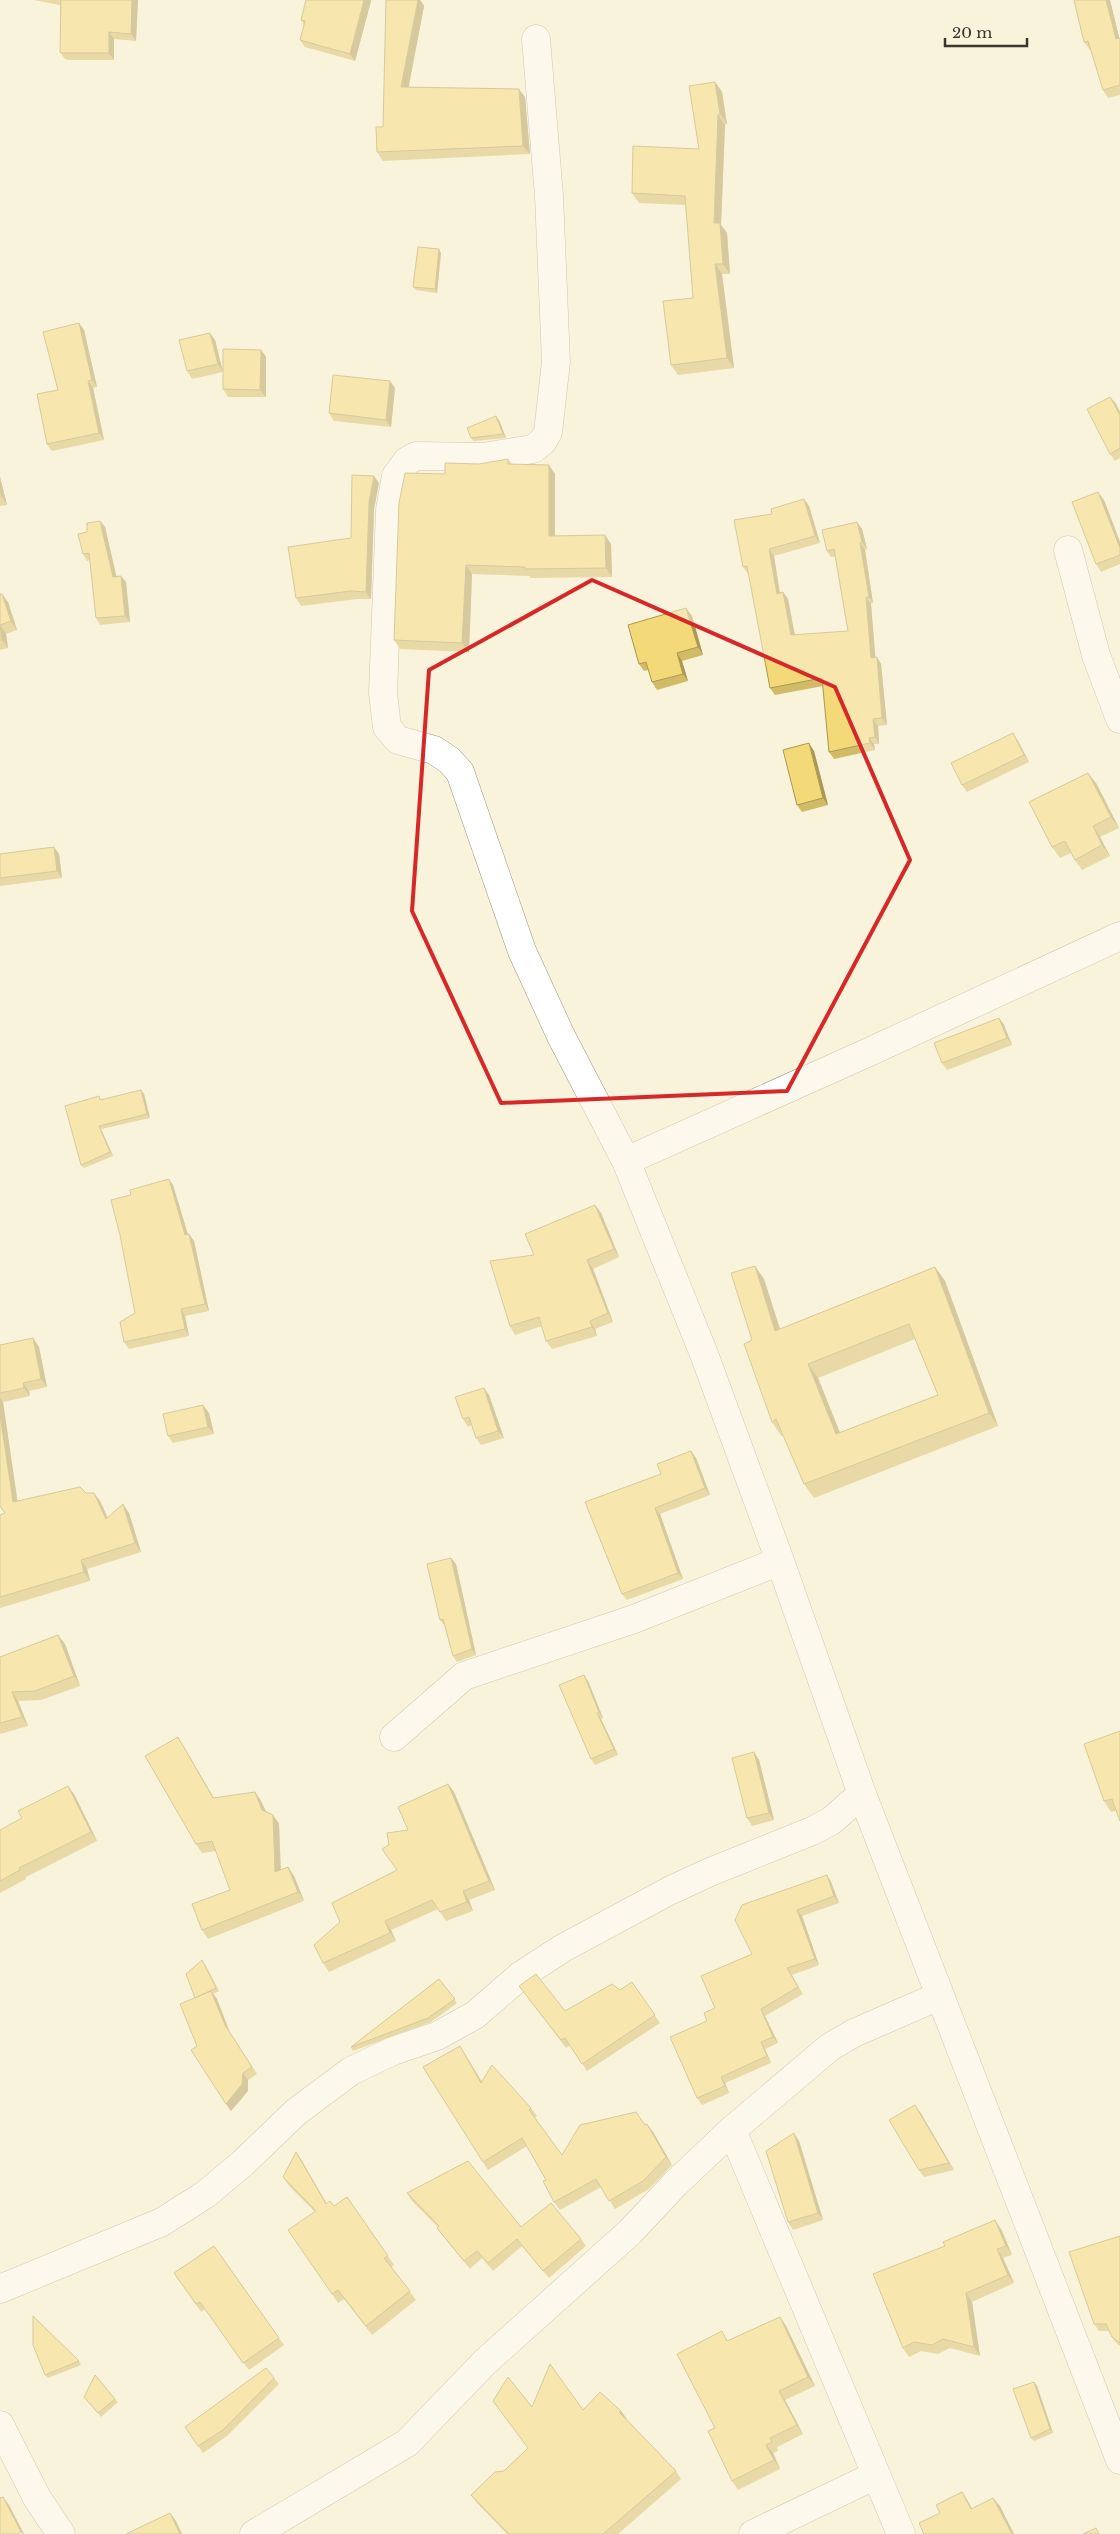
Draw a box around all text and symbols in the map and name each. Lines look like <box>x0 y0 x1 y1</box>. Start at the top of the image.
scale bar <box>945 15 1028 47</box>
text: 20 m <box>952 23 992 42</box>

